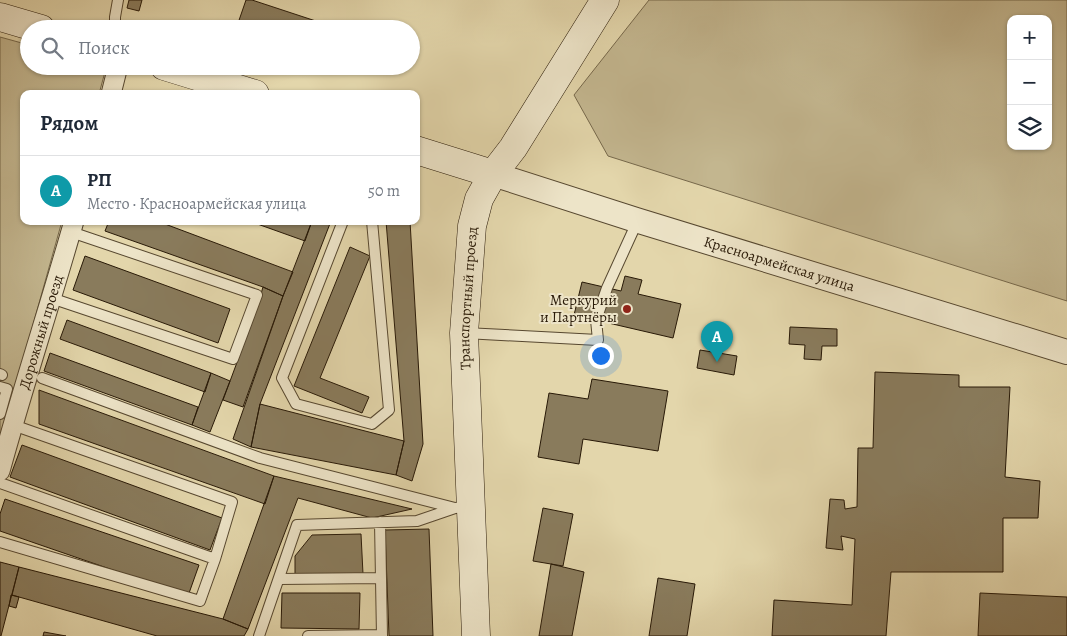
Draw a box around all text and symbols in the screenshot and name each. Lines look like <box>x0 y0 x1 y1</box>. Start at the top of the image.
map controls <box>1007 15 1052 150</box>
button: + <box>1007 15 1052 60</box>
search box <box>20 20 420 75</box>
icon: search <box>38 34 66 62</box>
text: Поиск <box>78 35 130 61</box>
button: − <box>1007 60 1052 105</box>
button: layers <box>1007 105 1052 150</box>
text: Рядом <box>40 109 98 137</box>
text: РП <box>87 167 112 193</box>
text: A <box>51 180 61 202</box>
text: 50 m <box>368 180 400 202</box>
text: Место · Красноармейская улица <box>87 193 306 215</box>
street label: Транспортный проезд <box>454 226 482 370</box>
street label: Красноармейская улица <box>701 231 857 296</box>
street label: Дорожный проезд <box>14 272 68 392</box>
place label: Меркурий и Партнёры <box>540 290 617 327</box>
marker: Меркурий и Партнёры <box>621 303 633 315</box>
pin: A <box>701 321 733 362</box>
your location <box>588 343 614 369</box>

